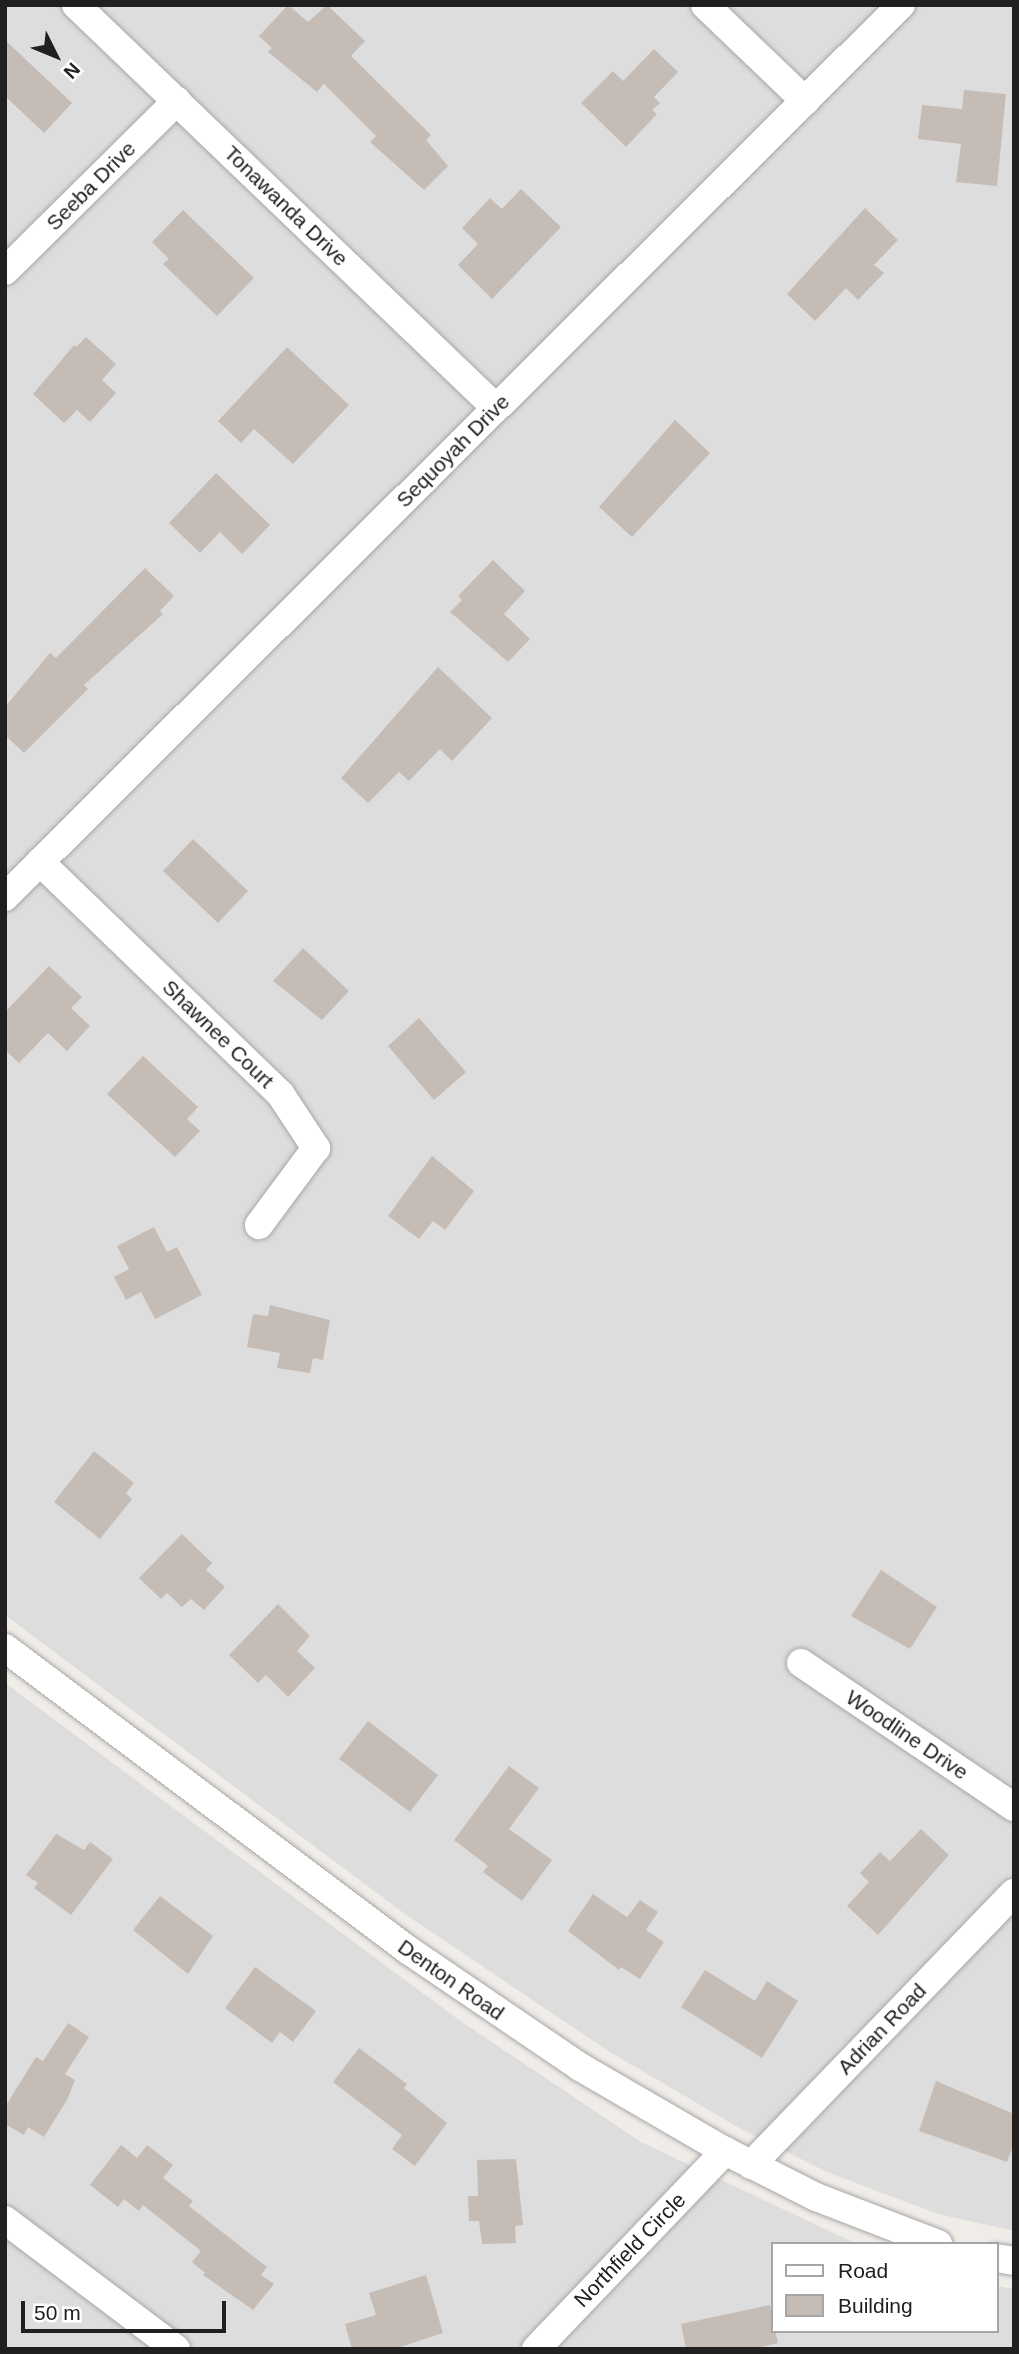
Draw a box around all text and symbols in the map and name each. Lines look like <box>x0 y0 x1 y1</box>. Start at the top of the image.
north arrow <box>21 21 91 91</box>
text: N <box>59 58 84 83</box>
street label: Seeba Drive <box>41 136 141 236</box>
street label: Tonawanda Drive <box>219 141 353 271</box>
street label: Sequoyah Drive <box>391 389 515 513</box>
street label: Shawnee Court <box>157 975 279 1093</box>
street label: Woodline Drive <box>841 1685 973 1785</box>
street label: Denton Road <box>393 1934 509 2026</box>
street label: Adrian Road <box>832 1978 932 2080</box>
street label: Northfield Circle <box>569 2188 691 2312</box>
legend <box>771 2242 998 2333</box>
text: Road <box>838 2259 888 2282</box>
scale bar <box>24 2288 229 2332</box>
text: Building <box>838 2294 913 2317</box>
text: 50 m <box>34 2301 81 2324</box>

